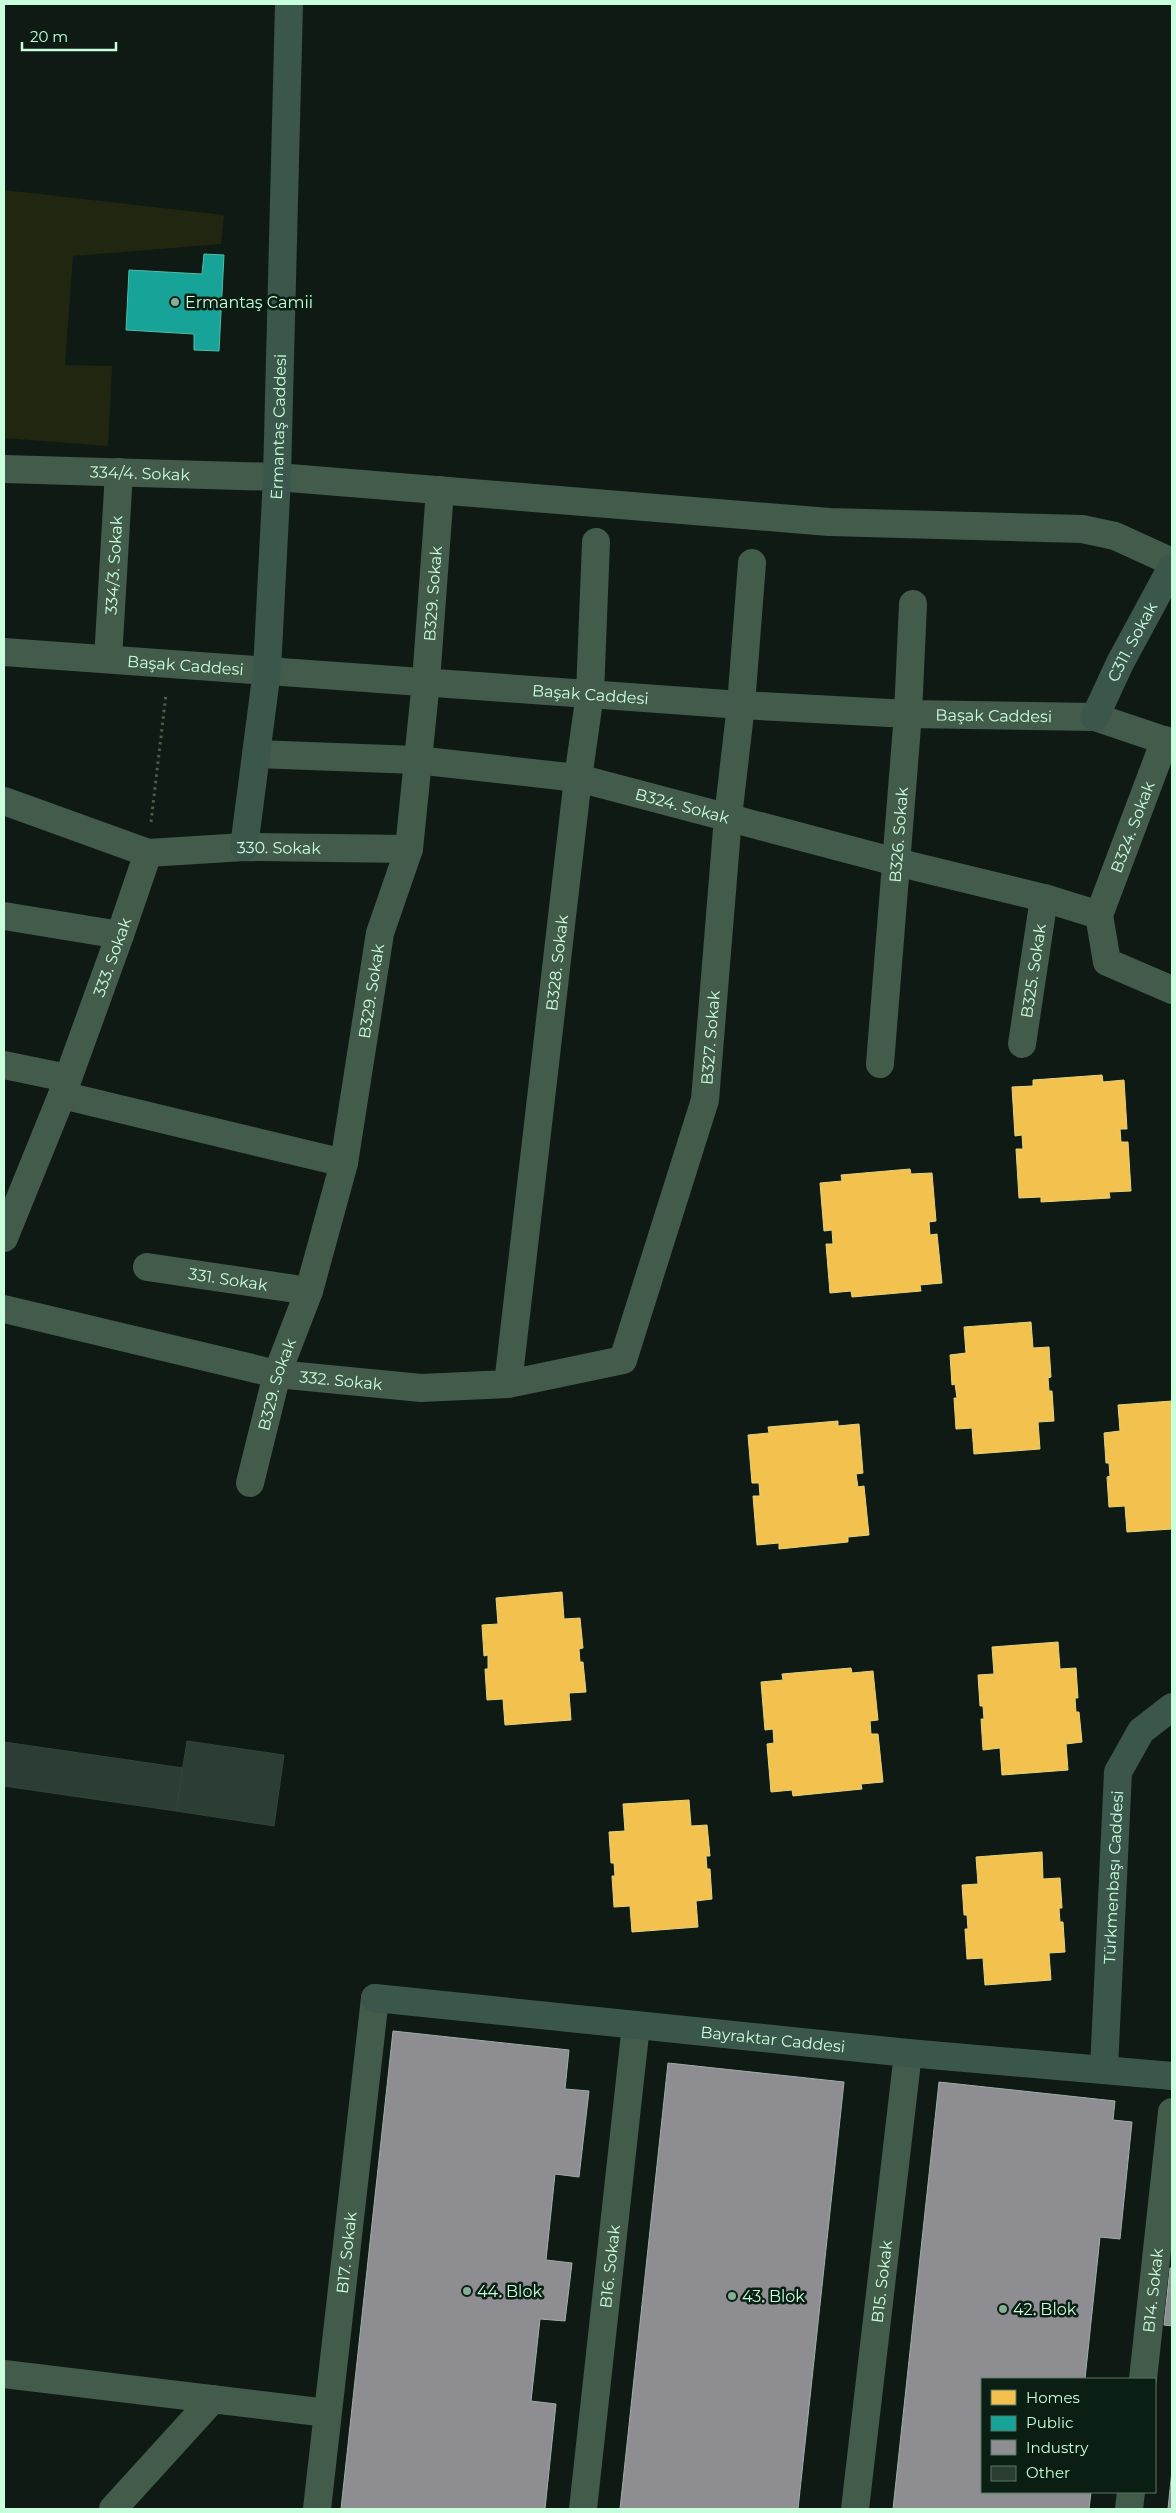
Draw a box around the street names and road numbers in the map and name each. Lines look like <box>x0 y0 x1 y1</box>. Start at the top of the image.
street label: Ermantaş Caddesi <box>266 353 290 500</box>
street label: 334/4. Sokak <box>90 462 191 484</box>
street label: 334/3. Sokak <box>101 515 126 615</box>
street label: B329. Sokak <box>419 545 445 642</box>
street label: C311. Sokak <box>1103 598 1161 685</box>
street label: Başak Caddesi <box>127 651 244 679</box>
street label: Başak Caddesi <box>532 681 649 708</box>
street label: Başak Caddesi <box>935 705 1052 726</box>
street label: B324. Sokak <box>1106 778 1158 876</box>
street label: B324. Sokak <box>633 784 732 827</box>
street label: B326. Sokak <box>885 786 912 883</box>
street label: 330. Sokak <box>236 837 321 857</box>
street label: B328. Sokak <box>542 913 572 1012</box>
street label: 333. Sokak <box>89 915 135 999</box>
street label: B325. Sokak <box>1017 922 1050 1019</box>
street label: B329. Sokak <box>354 942 388 1040</box>
street label: B327. Sokak <box>697 989 723 1086</box>
street label: 331. Sokak <box>187 1264 269 1294</box>
street label: B329. Sokak <box>254 1335 300 1433</box>
street label: 332. Sokak <box>299 1367 384 1394</box>
street label: Türkmenbaşı Caddesi <box>1099 1790 1127 1964</box>
street label: Bayraktar Caddesi <box>700 2022 846 2056</box>
street label: B17. Sokak <box>332 2210 360 2295</box>
street label: B16. Sokak <box>596 2223 624 2309</box>
street label: B15. Sokak <box>867 2239 896 2324</box>
street label: B14. Sokak <box>1139 2247 1167 2334</box>

